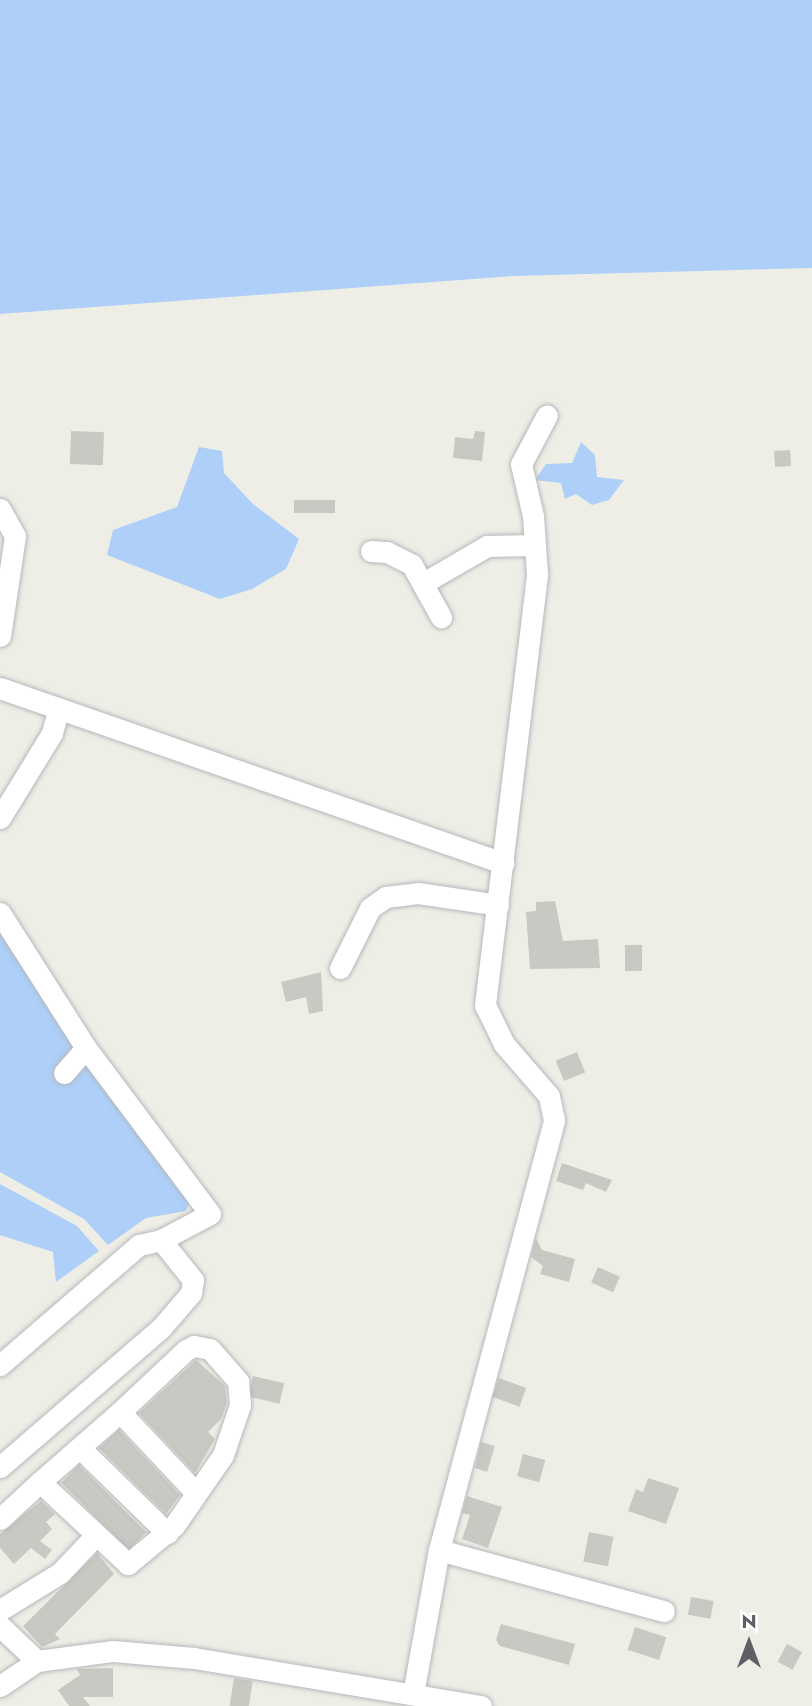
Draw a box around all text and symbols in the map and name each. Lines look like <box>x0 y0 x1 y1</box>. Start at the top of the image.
north arrow <box>714 1608 784 1678</box>
text: N <box>741 1608 757 1635</box>

